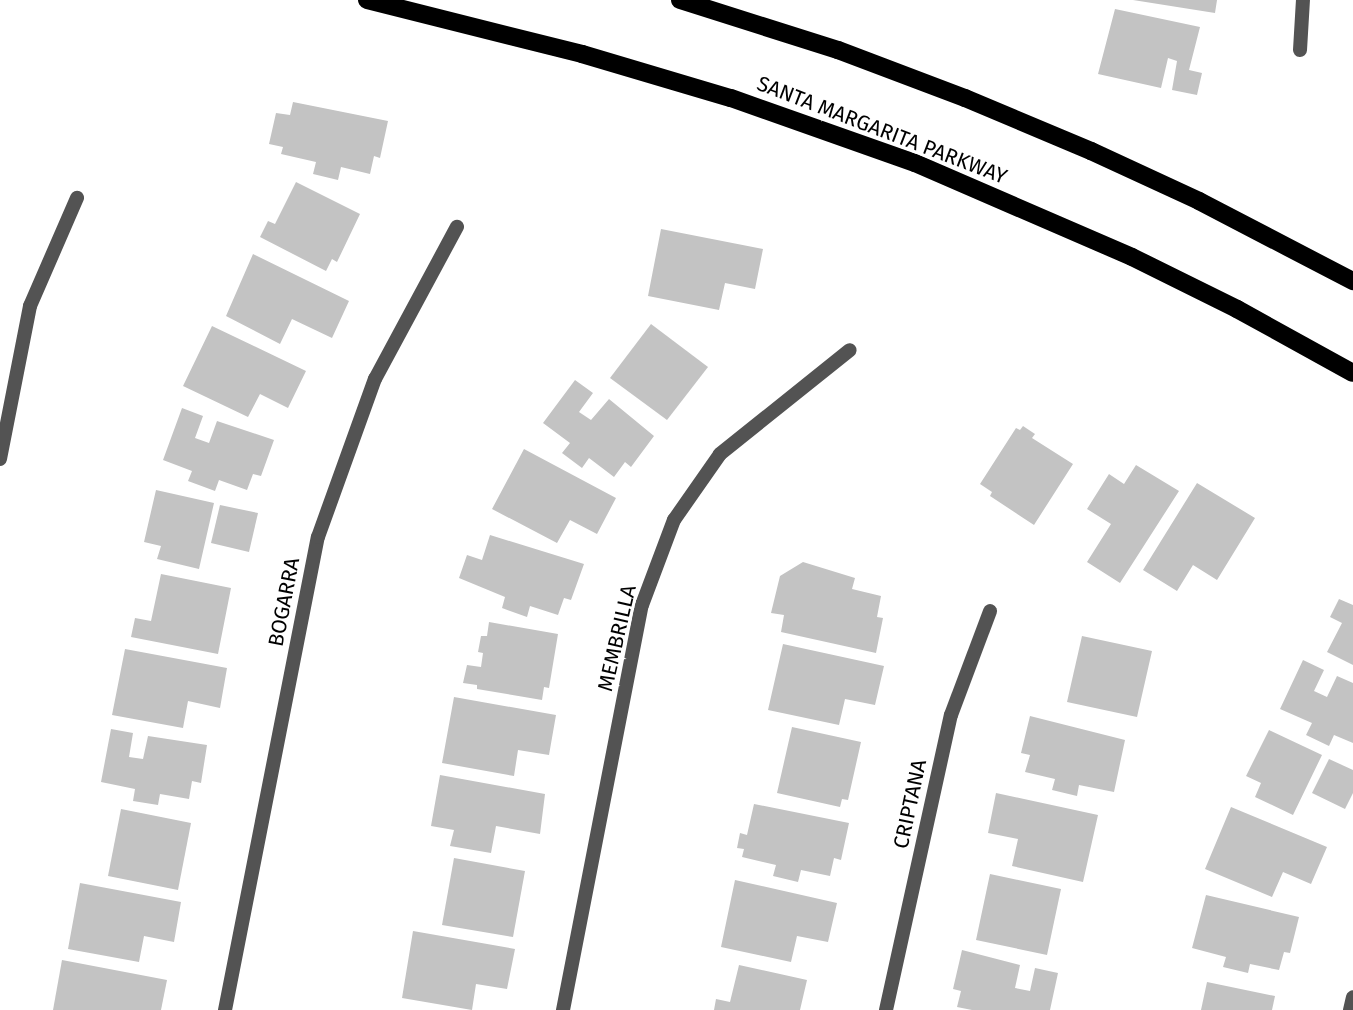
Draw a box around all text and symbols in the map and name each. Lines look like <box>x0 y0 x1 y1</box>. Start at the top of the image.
street label: SANTA MARGARITA PARKWAY <box>754 71 1010 189</box>
street label: BOGARRA <box>263 555 305 649</box>
street label: MEMBRILLA <box>593 582 641 694</box>
street label: CRIPTANA <box>888 757 932 851</box>

